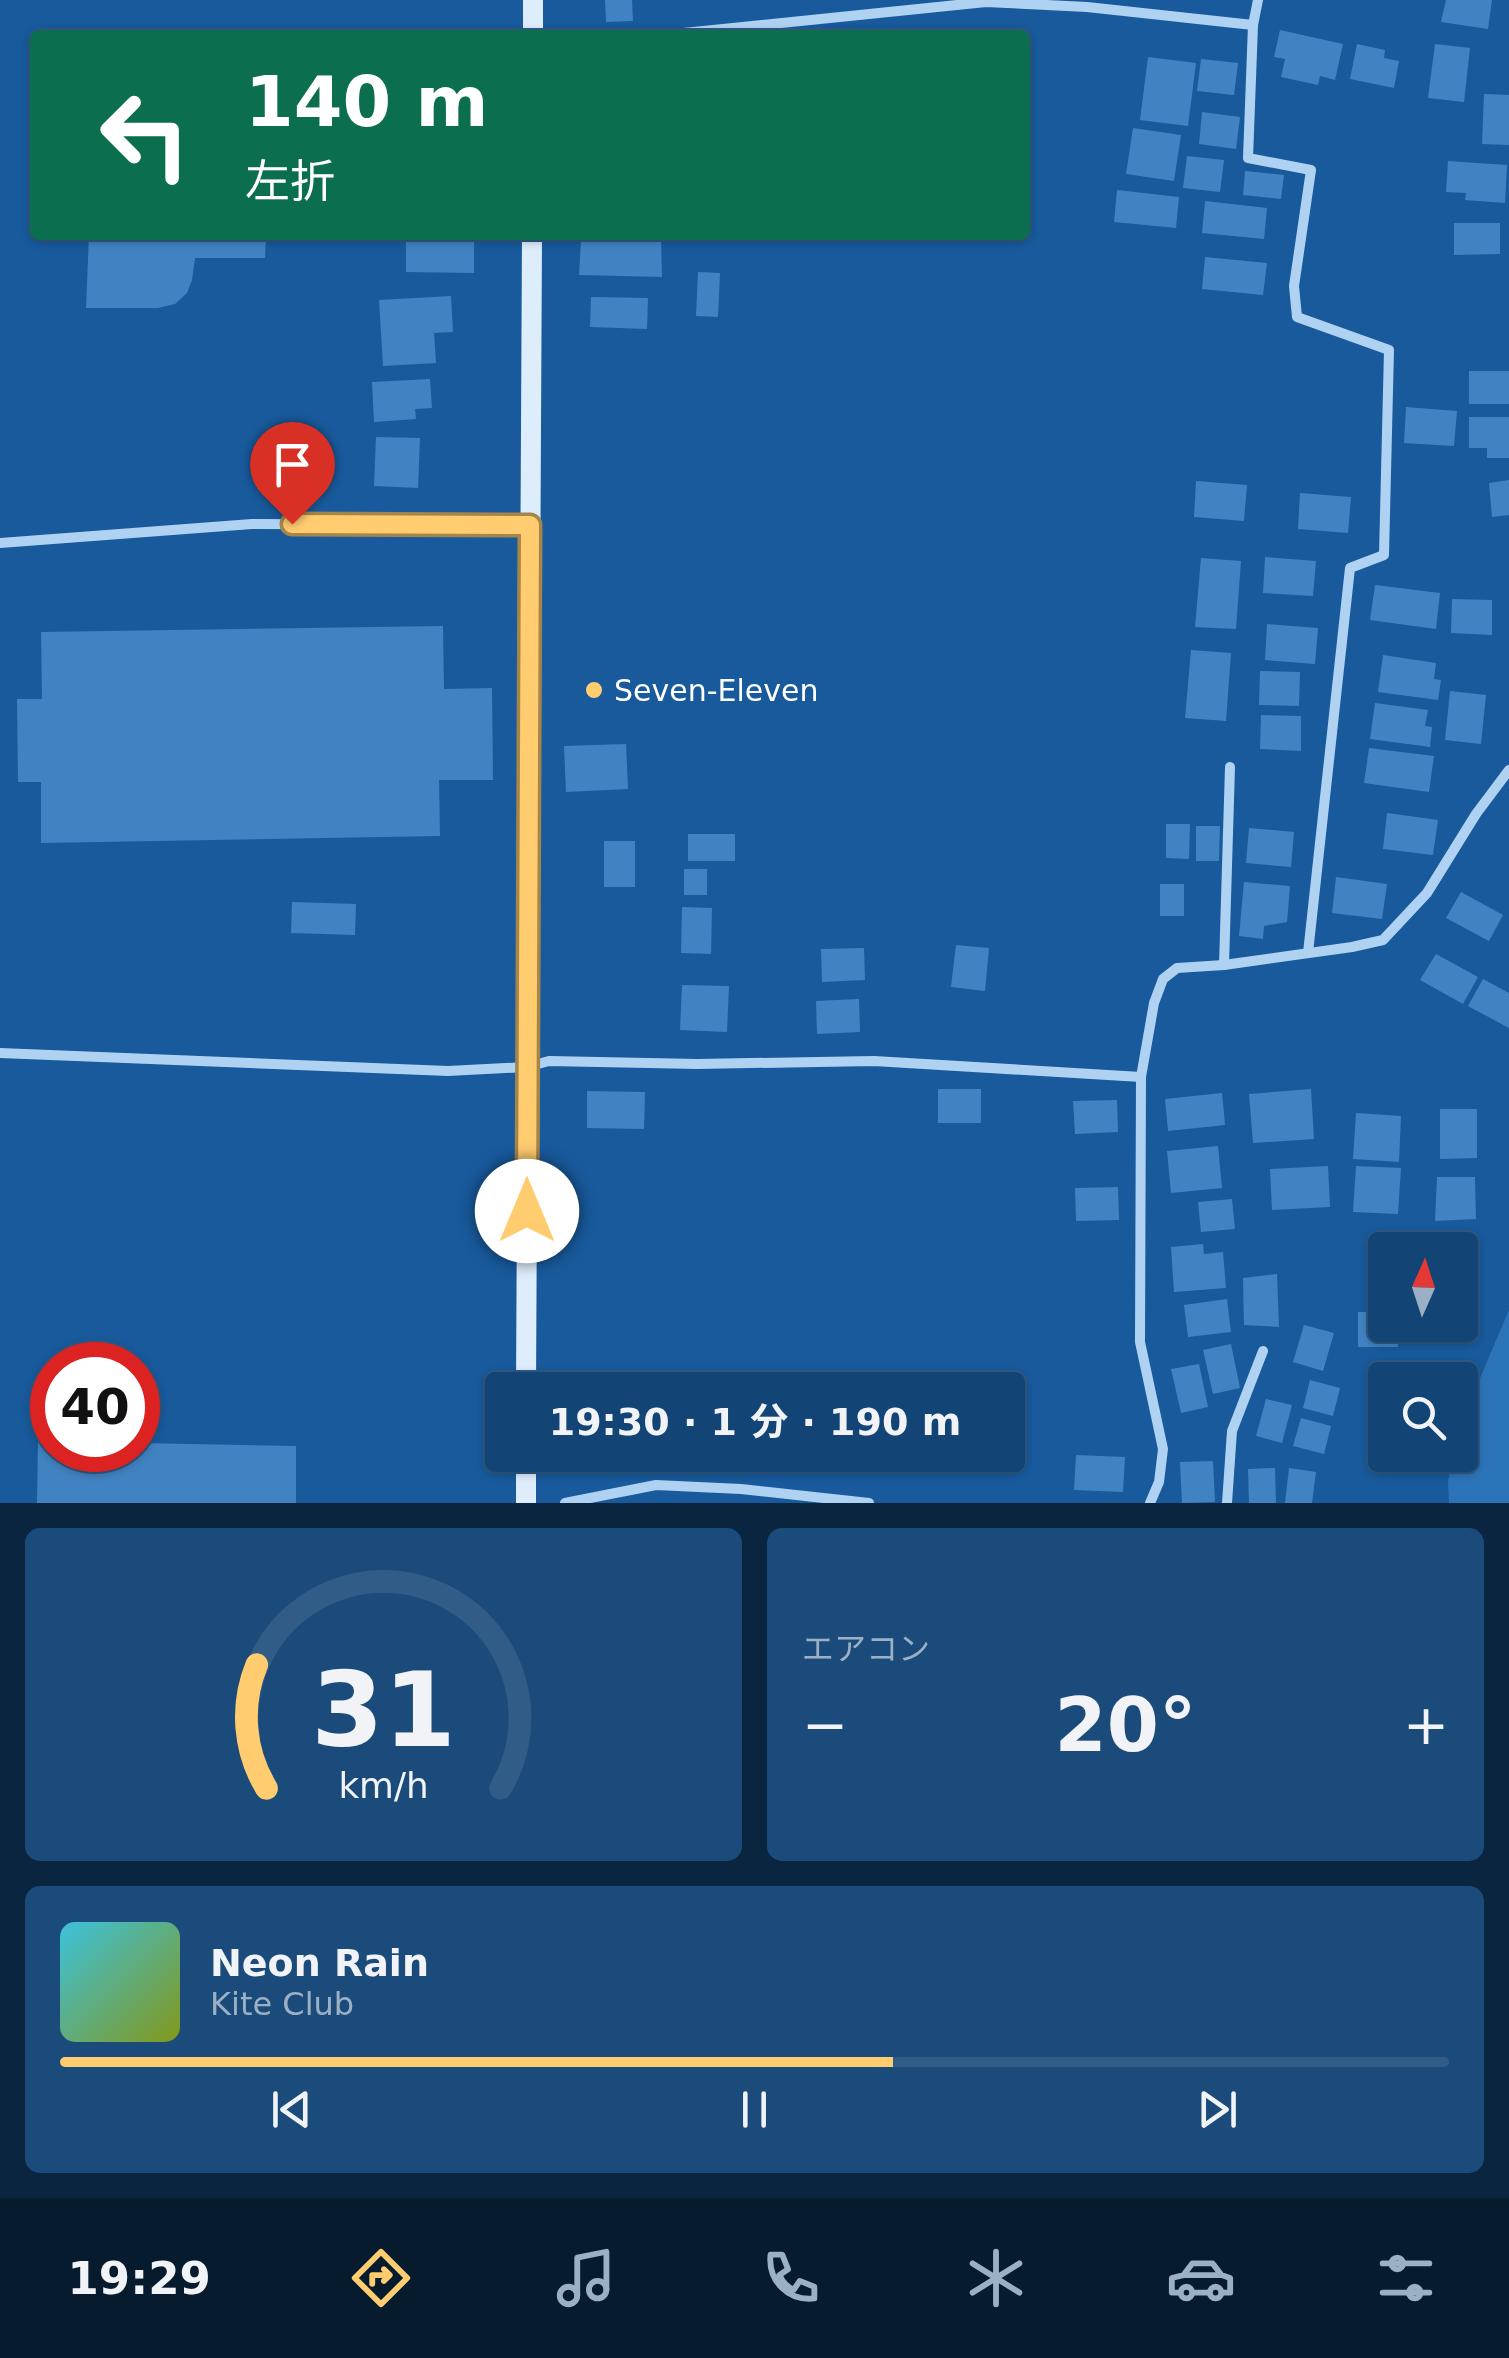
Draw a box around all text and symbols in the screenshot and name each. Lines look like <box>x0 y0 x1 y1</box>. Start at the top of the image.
text: 140 m <box>245 61 488 143</box>
icon: left <box>80 70 210 200</box>
text: 左折 <box>245 155 335 208</box>
pin <box>250 422 335 525</box>
icon: arrive <box>265 437 320 492</box>
place label: Seven-Eleven <box>614 673 819 708</box>
marker: Seven-Eleven <box>583 679 605 701</box>
position arrow <box>475 1159 579 1263</box>
north arrow <box>1368 1232 1478 1342</box>
map controls <box>1368 1232 1478 1472</box>
speed limit sign: 40 <box>30 1342 160 1472</box>
button: search <box>1368 1362 1478 1472</box>
text: 19:30 · 1 分 · 190 m <box>549 1400 961 1444</box>
text: エアコン <box>802 1630 930 1668</box>
text: 31 <box>311 1649 456 1771</box>
text: 20° <box>1055 1681 1196 1769</box>
text: − <box>802 1693 848 1757</box>
text: + <box>1403 1693 1449 1757</box>
text: km/h <box>338 1765 429 1806</box>
text: Neon Rain <box>210 1941 429 1985</box>
text: Kite Club <box>210 1985 354 2023</box>
icon: previous <box>264 2082 319 2137</box>
icon: pause <box>727 2082 782 2137</box>
icon: next <box>1190 2082 1245 2137</box>
icon: directions <box>346 2243 416 2313</box>
icon: music <box>551 2243 621 2313</box>
icon: phone <box>756 2243 826 2313</box>
icon: climate <box>961 2243 1031 2313</box>
icon: car <box>1166 2243 1236 2313</box>
icon: filters <box>1371 2243 1441 2313</box>
text: 19:29 <box>68 2252 211 2305</box>

